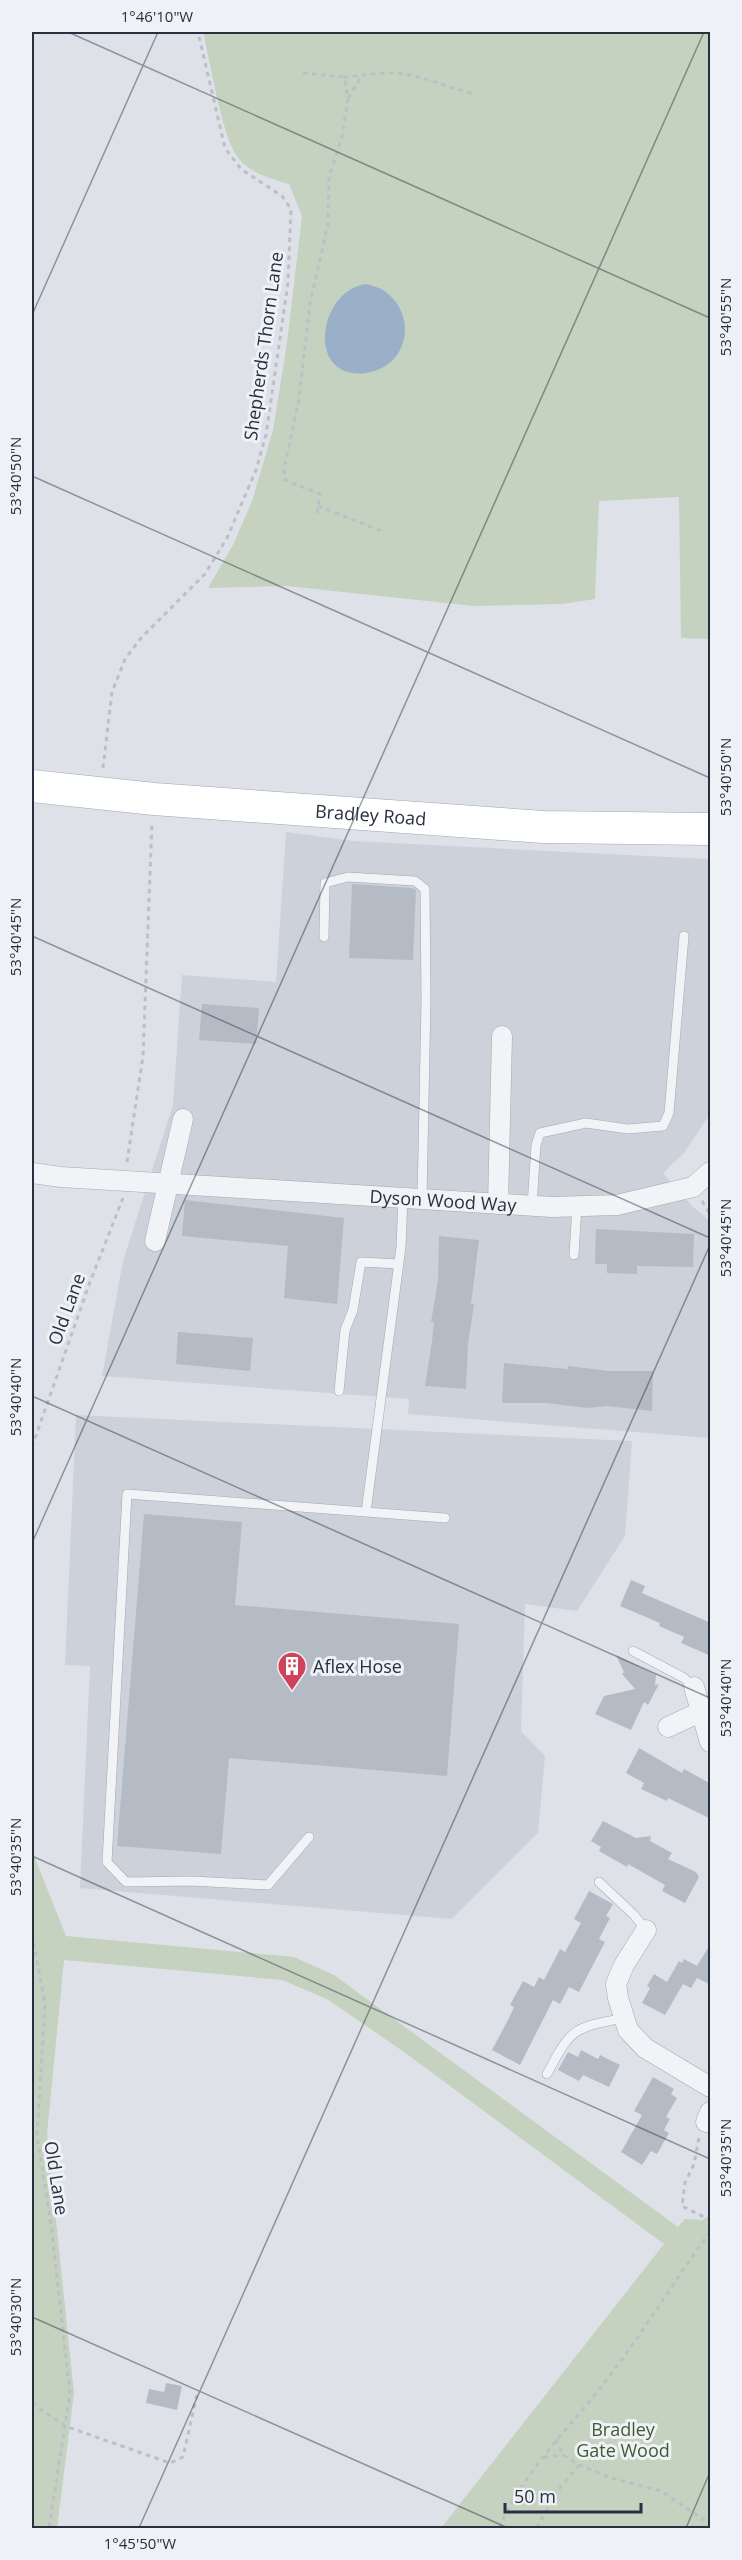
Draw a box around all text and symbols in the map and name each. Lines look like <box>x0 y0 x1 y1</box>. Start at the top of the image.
text: 1°46'10"W <box>121 6 193 26</box>
street label: Shepherds Thorn Lane <box>238 250 288 442</box>
text: 53°40'55"N <box>715 278 735 356</box>
text: 53°40'50"N <box>5 437 25 515</box>
text: 53°40'50"N <box>715 738 735 816</box>
street label: Bradley Road <box>314 799 427 831</box>
text: 53°40'45"N <box>5 898 25 976</box>
street label: Dyson Wood Way <box>369 1184 518 1217</box>
text: 53°40'45"N <box>715 1199 735 1277</box>
street label: Old Lane <box>42 1270 90 1348</box>
text: 53°40'40"N <box>5 1358 25 1436</box>
building icon: Aflex Hose <box>276 1650 308 1692</box>
place label: Aflex Hose <box>313 1654 402 1678</box>
text: 53°40'40"N <box>715 1659 735 1737</box>
text: 53°40'35"N <box>5 1818 25 1896</box>
text: 53°40'35"N <box>715 2119 735 2197</box>
street label: Old Lane <box>39 2139 75 2217</box>
text: 53°40'30"N <box>5 2278 25 2356</box>
park label: Bradley Gate Wood <box>576 2417 670 2462</box>
scale bar <box>505 2476 642 2514</box>
text: 50 m <box>514 2484 556 2508</box>
text: 1°45'50"W <box>104 2533 176 2553</box>

